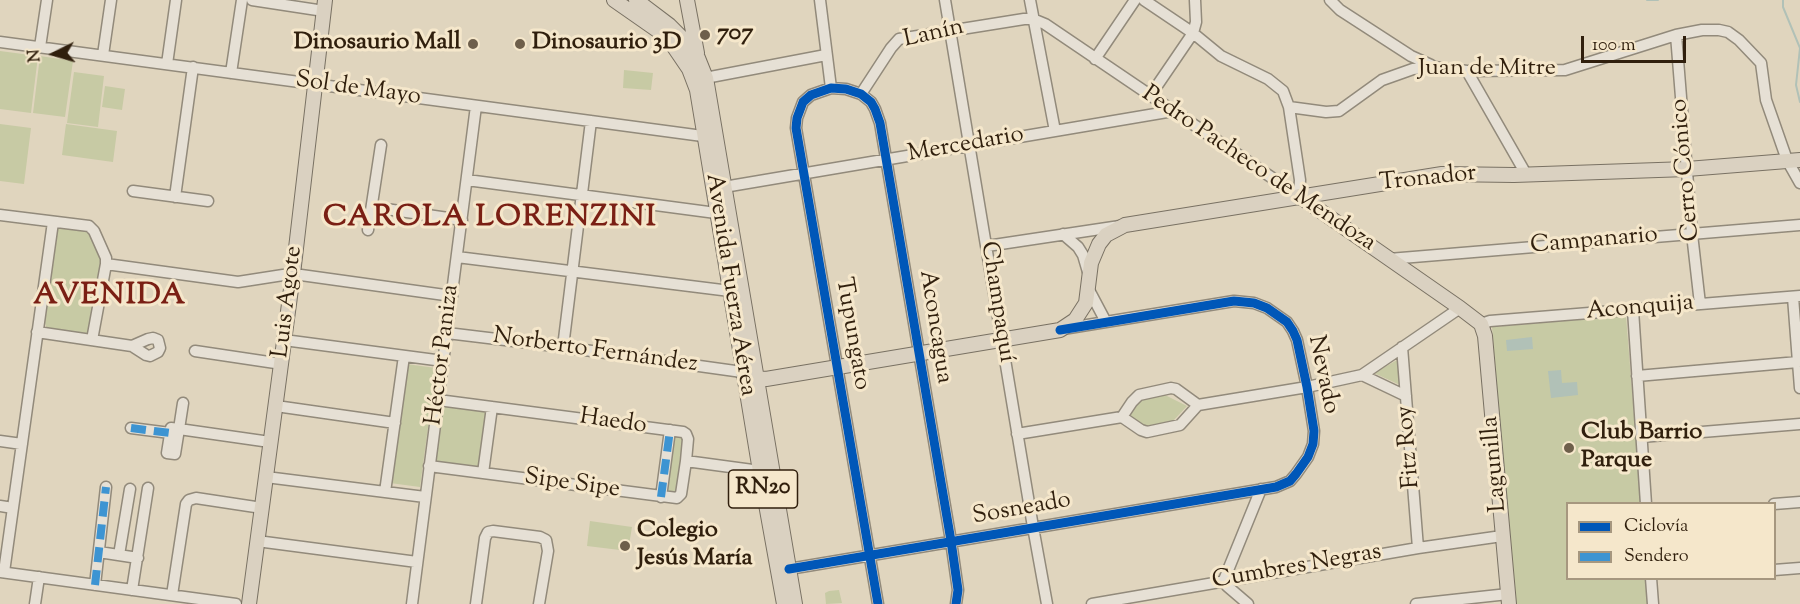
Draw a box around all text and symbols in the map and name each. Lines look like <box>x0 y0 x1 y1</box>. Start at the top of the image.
street label: Lanín <box>901 14 967 56</box>
place label: 707 <box>717 21 753 49</box>
north arrow <box>24 24 84 84</box>
scale bar <box>1584 24 1689 62</box>
marker: 707 <box>698 28 712 42</box>
place label: Dinosaurio Mall <box>294 30 461 58</box>
place label: Dinosaurio 3D <box>532 30 682 58</box>
text: 100 m <box>1592 33 1636 59</box>
marker: Dinosaurio Mall <box>466 37 480 51</box>
marker: Dinosaurio 3D <box>513 37 527 51</box>
text: N <box>24 48 48 63</box>
street label: Juan de Mitre <box>1418 56 1556 84</box>
street label: Sol de Mayo <box>294 67 422 113</box>
street label: Pedro Pacheco de Mendoza <box>1136 81 1380 259</box>
street label: Cerro Cónico <box>1666 98 1708 242</box>
street label: Mercedario <box>906 122 1026 170</box>
street label: Tronador <box>1378 161 1478 199</box>
street label: Avenida Fuerza Aérea <box>697 172 761 398</box>
district label: CAROLA LORENZINI <box>323 202 657 238</box>
street label: Campanario <box>1529 222 1659 262</box>
street label: Champaquí <box>972 240 1020 364</box>
street label: Luis Agote <box>268 244 310 360</box>
street label: Aconcagua <box>911 268 957 386</box>
street label: Tupungato <box>827 276 875 392</box>
district label: AVENIDA <box>33 280 187 316</box>
street label: Héctor Paniza <box>421 283 467 427</box>
street label: Aconquija <box>1585 290 1695 328</box>
street label: Norberto Fernández <box>491 323 699 381</box>
street label: Nevado <box>1300 333 1344 417</box>
street label: Haedo <box>578 404 648 442</box>
street label: Fitz Roy <box>1392 404 1428 490</box>
street label: Lagunilla <box>1477 415 1515 513</box>
place label: Club Barrio Parque <box>1581 420 1702 476</box>
marker: Club Barrio Parque <box>1562 441 1576 455</box>
street label: Sipe Sipe <box>522 464 622 506</box>
road number: RN20 <box>728 470 798 508</box>
street label: Sosneado <box>971 487 1073 533</box>
legend <box>1566 502 1776 580</box>
text: Ciclovía <box>1624 514 1688 540</box>
place label: Colegio Jesús María <box>637 518 753 574</box>
marker: Colegio Jesús María <box>618 539 632 553</box>
street label: Cumbres Negras <box>1210 539 1384 597</box>
text: Sendero <box>1624 544 1689 570</box>

